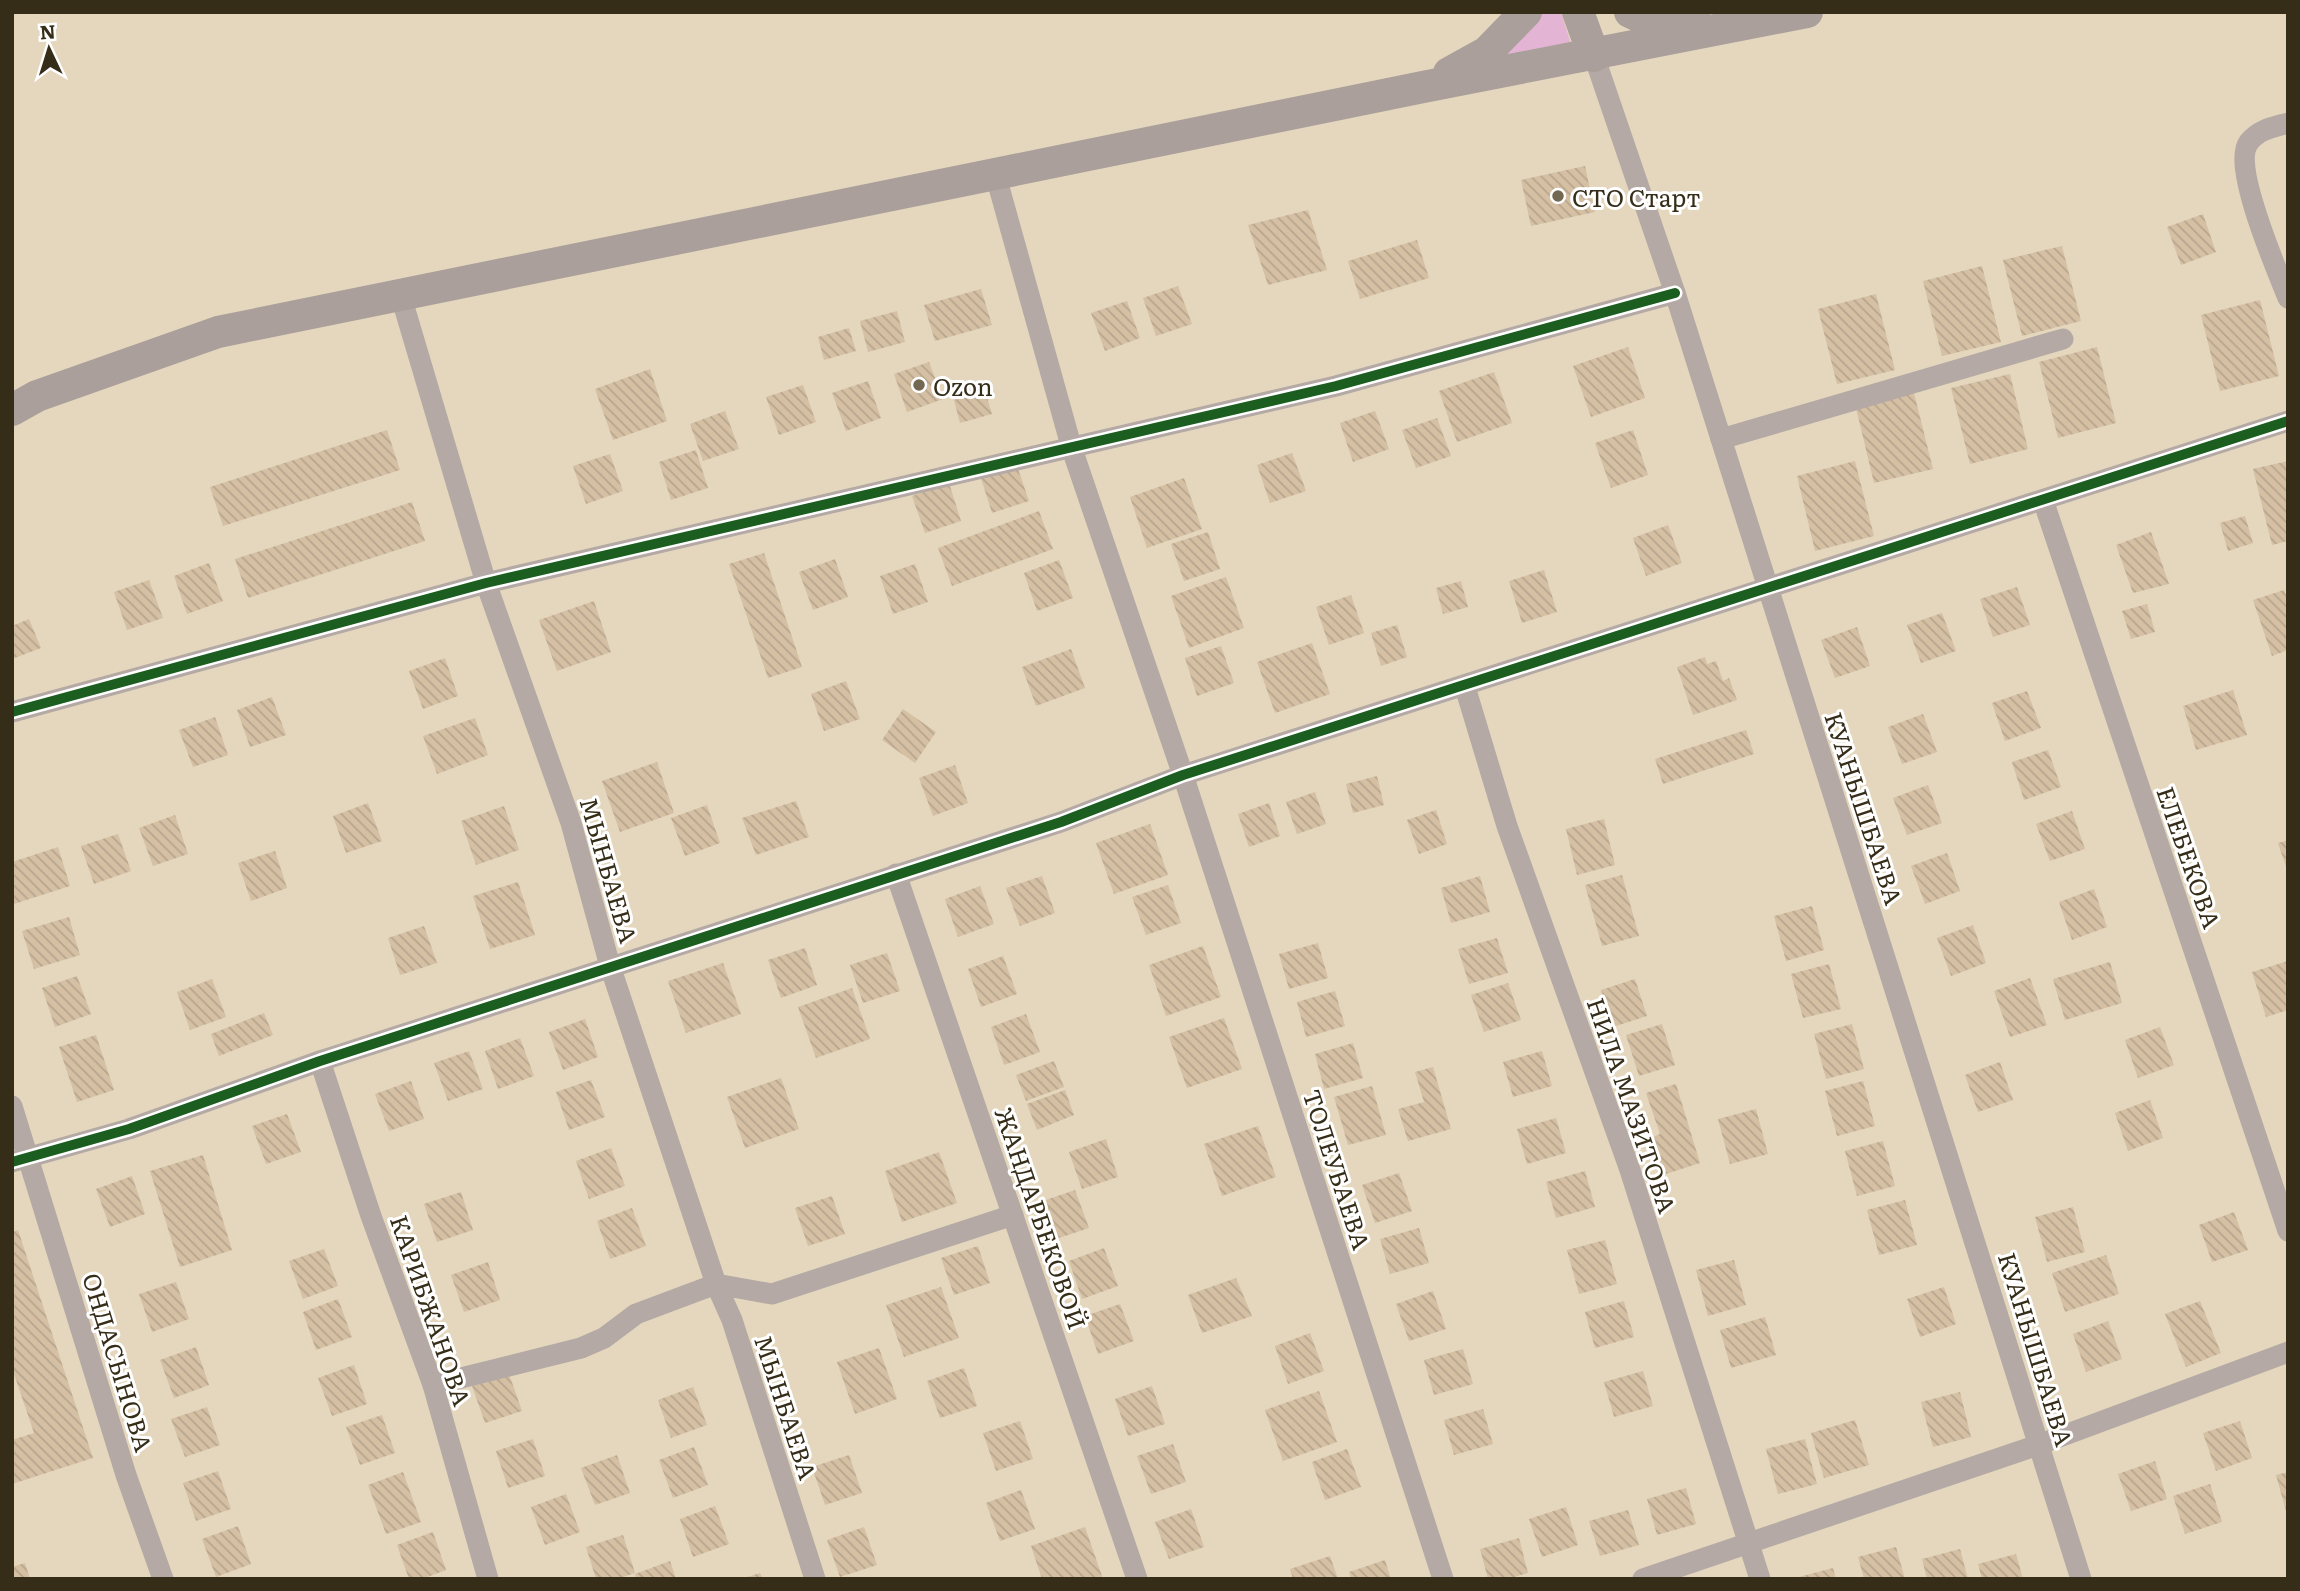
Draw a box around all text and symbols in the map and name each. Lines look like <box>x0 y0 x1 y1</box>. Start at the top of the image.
north arrow <box>14 14 84 84</box>
text: N <box>39 17 57 46</box>
place label: СТО Старт <box>1572 179 1700 214</box>
marker: СТО Старт <box>1550 188 1566 204</box>
place label: Ozon <box>933 368 993 403</box>
marker: Ozon <box>911 377 927 393</box>
street label: КУАНЫШБАЕВА <box>1817 707 1913 909</box>
street label: ЕЛЕБЕКОВА <box>2149 781 2231 933</box>
street label: МЫНБАЕВА <box>573 793 648 947</box>
street label: НИЛА МАЗИТОВА <box>1580 993 1686 1218</box>
street label: ТОЛЕУБАЕВА <box>1296 1084 1380 1254</box>
street label: ЖАНДАРБЕКОВОЙ <box>988 1102 1096 1334</box>
street label: КАРИБЖАНОВА <box>383 1210 481 1410</box>
street label: КУАНЫШБАЕВА <box>1991 1248 2083 1451</box>
street label: ОНДАСЫНОВА <box>75 1268 163 1456</box>
street label: МЫНБАЕВА <box>747 1330 827 1484</box>

